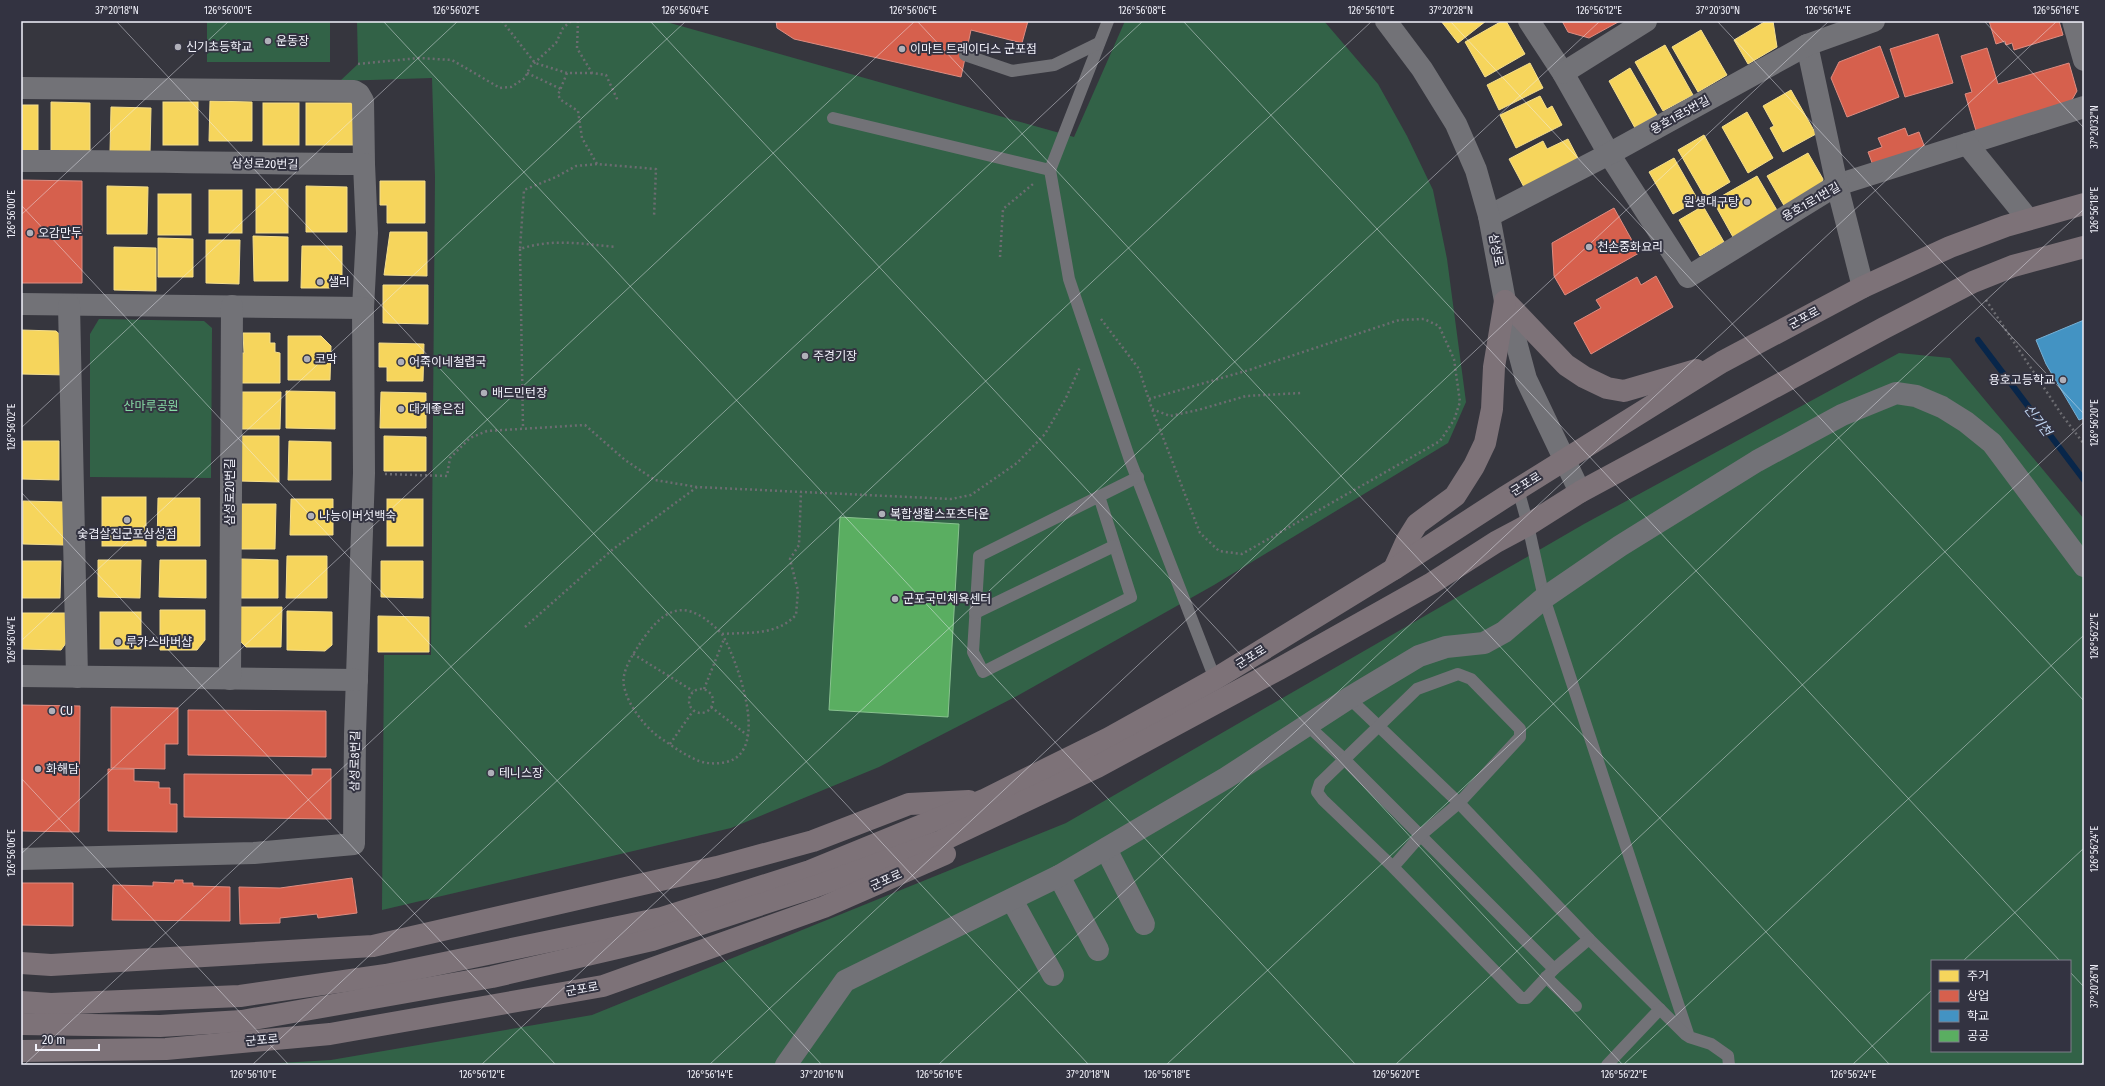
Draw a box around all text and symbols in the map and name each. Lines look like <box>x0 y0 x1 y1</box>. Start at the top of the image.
text: 37°20'18"N <box>95 5 139 17</box>
text: 126°56'00"E <box>204 5 252 17</box>
text: 126°56'02"E <box>432 5 480 17</box>
text: 126°56'04"E <box>661 5 709 17</box>
text: 126°56'06"E <box>889 5 937 17</box>
text: 126°56'08"E <box>1118 5 1166 17</box>
text: 126°56'10"E <box>1348 5 1395 17</box>
text: 37°20'28"N <box>1429 5 1473 17</box>
text: 126°56'12"E <box>1576 5 1622 17</box>
text: 37°20'30"N <box>1696 5 1740 17</box>
text: 126°56'14"E <box>1805 5 1851 17</box>
text: 126°56'16"E <box>2033 5 2079 17</box>
place label: 운동장 <box>276 34 309 48</box>
marker: 운동장 <box>263 36 273 46</box>
place label: 신기초등학교 <box>186 40 252 54</box>
marker: 신기초등학교 <box>173 42 183 52</box>
place label: 이마트 트레이더스 군포점 <box>910 42 1037 56</box>
marker: 이마트 트레이더스 군포점 <box>897 44 907 54</box>
street label: 용호1로5번길 <box>1648 93 1712 137</box>
text: 37°20'32"N <box>2089 105 2101 149</box>
street label: 삼성로20번길 <box>232 156 298 172</box>
street label: 용호1로1번길 <box>1780 180 1842 224</box>
text: 126°56'18"E <box>2089 186 2101 233</box>
text: 126°56'00"E <box>6 190 18 238</box>
place label: 원생대구탕 <box>1684 195 1739 209</box>
marker: 원생대구탕 <box>1742 197 1752 207</box>
place label: 오감만두 <box>38 226 82 240</box>
marker: 오감만두 <box>25 228 35 238</box>
street label: 삼성로 <box>1486 232 1506 268</box>
place label: 천손중화요리 <box>1597 240 1663 254</box>
marker: 천손중화요리 <box>1584 242 1594 252</box>
place label: 샐리 <box>328 275 350 289</box>
marker: 샐리 <box>315 277 325 287</box>
street label: 군포로 <box>1786 304 1822 332</box>
place label: 주경기장 <box>813 349 857 363</box>
marker: 주경기장 <box>800 351 810 361</box>
place label: 코막 <box>315 352 337 366</box>
marker: 코막 <box>302 354 312 364</box>
place label: 어죽이네철렵국 <box>409 355 486 369</box>
marker: 어죽이네철렵국 <box>396 357 406 367</box>
place label: 용호고등학교 <box>1989 373 2055 387</box>
marker: 용호고등학교 <box>2058 375 2068 385</box>
place label: 배드민턴장 <box>492 386 547 400</box>
marker: 배드민턴장 <box>479 388 489 398</box>
park label: 산마루공원 <box>123 399 179 413</box>
text: 126°56'20"E <box>2089 399 2101 447</box>
water label: 신기천 <box>2021 401 2055 440</box>
place label: 대게좋은집 <box>409 402 464 416</box>
text: 126°56'02"E <box>6 403 18 451</box>
marker: 대게좋은집 <box>396 404 406 414</box>
street label: 삼성로20번길 <box>223 459 237 525</box>
street label: 군포로 <box>1508 469 1544 499</box>
place label: 복합생활스포츠타운 <box>890 507 989 521</box>
place label: 나능이버섯백숙 <box>319 509 396 523</box>
marker: 복합생활스포츠타운 <box>877 509 887 519</box>
marker: 나능이버섯백숙 <box>306 511 316 521</box>
marker: 숯겹살집군포삼성점 <box>122 515 132 525</box>
place label: 숯겹살집군포삼성점 <box>77 527 177 541</box>
place label: 군포국민체육센터 <box>903 592 991 606</box>
marker: 군포국민체육센터 <box>890 594 900 604</box>
text: 126°56'22"E <box>2089 612 2101 659</box>
text: 126°56'04"E <box>6 616 18 664</box>
place label: 루카스바버샵 <box>126 635 192 649</box>
marker: 루카스바버샵 <box>113 637 123 647</box>
street label: 군포로 <box>1233 642 1269 672</box>
place label: CU <box>60 704 73 718</box>
marker: CU <box>47 706 57 716</box>
street label: 삼성로8번길 <box>347 730 363 792</box>
place label: 화해담 <box>46 762 79 776</box>
marker: 화해담 <box>33 764 43 774</box>
place label: 테니스장 <box>499 766 543 780</box>
marker: 테니스장 <box>486 768 496 778</box>
text: 126°56'24"E <box>2089 826 2101 872</box>
text: 126°56'06"E <box>6 829 18 877</box>
street label: 군포로 <box>868 867 904 893</box>
legend <box>1931 960 2071 1052</box>
text: 37°20'26"N <box>2089 964 2101 1008</box>
text: 주거 <box>1967 969 1989 983</box>
street label: 군포로 <box>564 979 600 999</box>
text: 상업 <box>1967 989 1989 1003</box>
text: 학교 <box>1967 1009 1989 1023</box>
scale bar <box>36 1026 99 1052</box>
text: 공공 <box>1967 1029 1989 1043</box>
street label: 군포로 <box>245 1032 279 1048</box>
text: 20 m <box>42 1033 66 1047</box>
text: 126°56'10"E <box>230 1069 277 1081</box>
text: 126°56'12"E <box>459 1069 505 1081</box>
text: 126°56'14"E <box>687 1069 733 1081</box>
text: 37°20'16"N <box>800 1069 844 1081</box>
text: 126°56'16"E <box>916 1069 962 1081</box>
text: 37°20'18"N <box>1066 1069 1110 1081</box>
text: 126°56'18"E <box>1144 1069 1191 1081</box>
text: 126°56'20"E <box>1372 1069 1420 1081</box>
text: 126°56'22"E <box>1601 1069 1648 1081</box>
text: 126°56'24"E <box>1830 1069 1876 1081</box>

